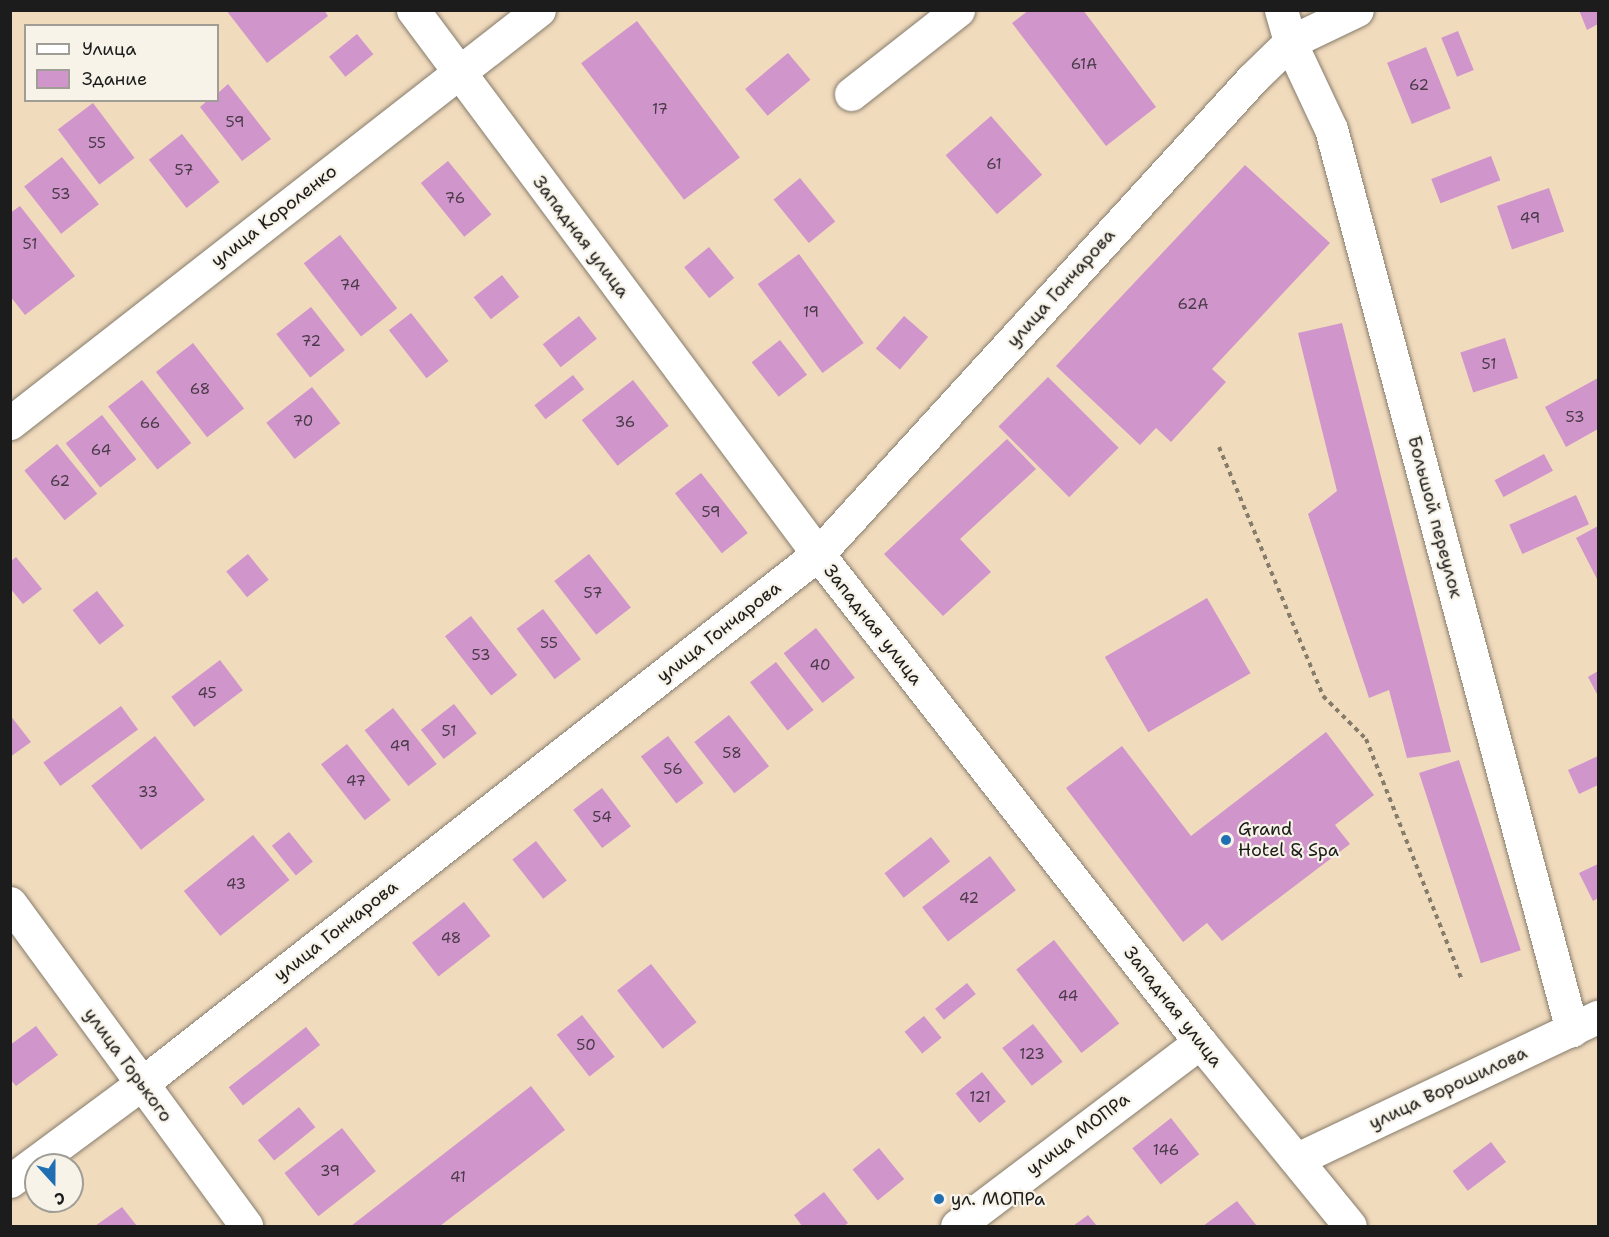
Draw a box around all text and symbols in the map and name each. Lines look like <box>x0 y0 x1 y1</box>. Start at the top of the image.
legend <box>24 24 219 102</box>
text: Улица <box>82 37 136 61</box>
house number: 61А <box>1071 56 1097 74</box>
text: Здание <box>82 67 147 91</box>
house number: 62 <box>1409 77 1429 95</box>
house number: 17 <box>652 101 668 119</box>
house number: 59 <box>226 114 244 132</box>
house number: 55 <box>88 135 106 153</box>
house number: 61 <box>986 156 1002 174</box>
street label: улица Короленко <box>207 160 341 272</box>
house number: 57 <box>175 162 193 180</box>
street label: Западная улица <box>528 172 634 302</box>
house number: 53 <box>52 186 70 204</box>
house number: 76 <box>445 190 465 208</box>
house number: 49 <box>1520 210 1540 228</box>
street label: улица Гончарова <box>1002 224 1120 352</box>
house number: 51 <box>23 236 37 254</box>
house number: 74 <box>340 277 360 295</box>
house number: 62А <box>1178 296 1208 314</box>
house number: 19 <box>803 304 819 322</box>
house number: 72 <box>301 333 321 351</box>
house number: 51 <box>1482 356 1496 374</box>
house number: 68 <box>190 381 210 399</box>
house number: 53 <box>1566 409 1584 427</box>
house number: 70 <box>293 413 313 431</box>
house number: 36 <box>615 414 635 432</box>
house number: 66 <box>140 415 160 433</box>
street label: Большой переулок <box>1403 433 1467 601</box>
house number: 64 <box>91 442 111 460</box>
house number: 62 <box>50 473 70 491</box>
house number: 59 <box>702 504 720 522</box>
street label: Западная улица <box>819 560 927 690</box>
street label: улица Гончарова <box>653 577 785 687</box>
house number: 57 <box>584 585 602 603</box>
house number: 55 <box>540 635 558 653</box>
house number: 53 <box>472 647 490 665</box>
house number: 40 <box>810 657 830 675</box>
house number: 45 <box>197 685 217 703</box>
house number: 51 <box>442 723 456 741</box>
house number: 49 <box>390 738 410 756</box>
house number: 58 <box>722 745 742 763</box>
house number: 56 <box>663 761 683 779</box>
house number: 47 <box>346 773 366 791</box>
house number: 33 <box>138 784 158 802</box>
house number: 54 <box>592 809 612 827</box>
place label: Grand Hotel & Spa <box>1238 819 1339 862</box>
marker: Grand Hotel & Spa <box>1219 833 1233 847</box>
house number: 43 <box>226 876 246 894</box>
street label: улица Гончарова <box>270 876 402 986</box>
house number: 42 <box>959 890 979 908</box>
house number: 48 <box>441 930 461 948</box>
street label: Западная улица <box>1119 942 1227 1072</box>
house number: 44 <box>1058 988 1078 1006</box>
street label: улица Горького <box>79 1004 177 1126</box>
house number: 50 <box>576 1037 596 1055</box>
street label: улица Ворошилова <box>1366 1042 1530 1134</box>
house number: 123 <box>1019 1046 1045 1064</box>
street label: улица МОПРа <box>1022 1088 1134 1180</box>
house number: 121 <box>969 1089 991 1107</box>
house number: 146 <box>1153 1142 1179 1160</box>
north arrow <box>24 1153 84 1213</box>
house number: 39 <box>320 1163 340 1181</box>
house number: 41 <box>450 1169 466 1187</box>
text: С <box>52 1187 68 1210</box>
place label: ул. МОПРа <box>951 1188 1045 1210</box>
marker: ул. МОПРа <box>932 1192 946 1206</box>

